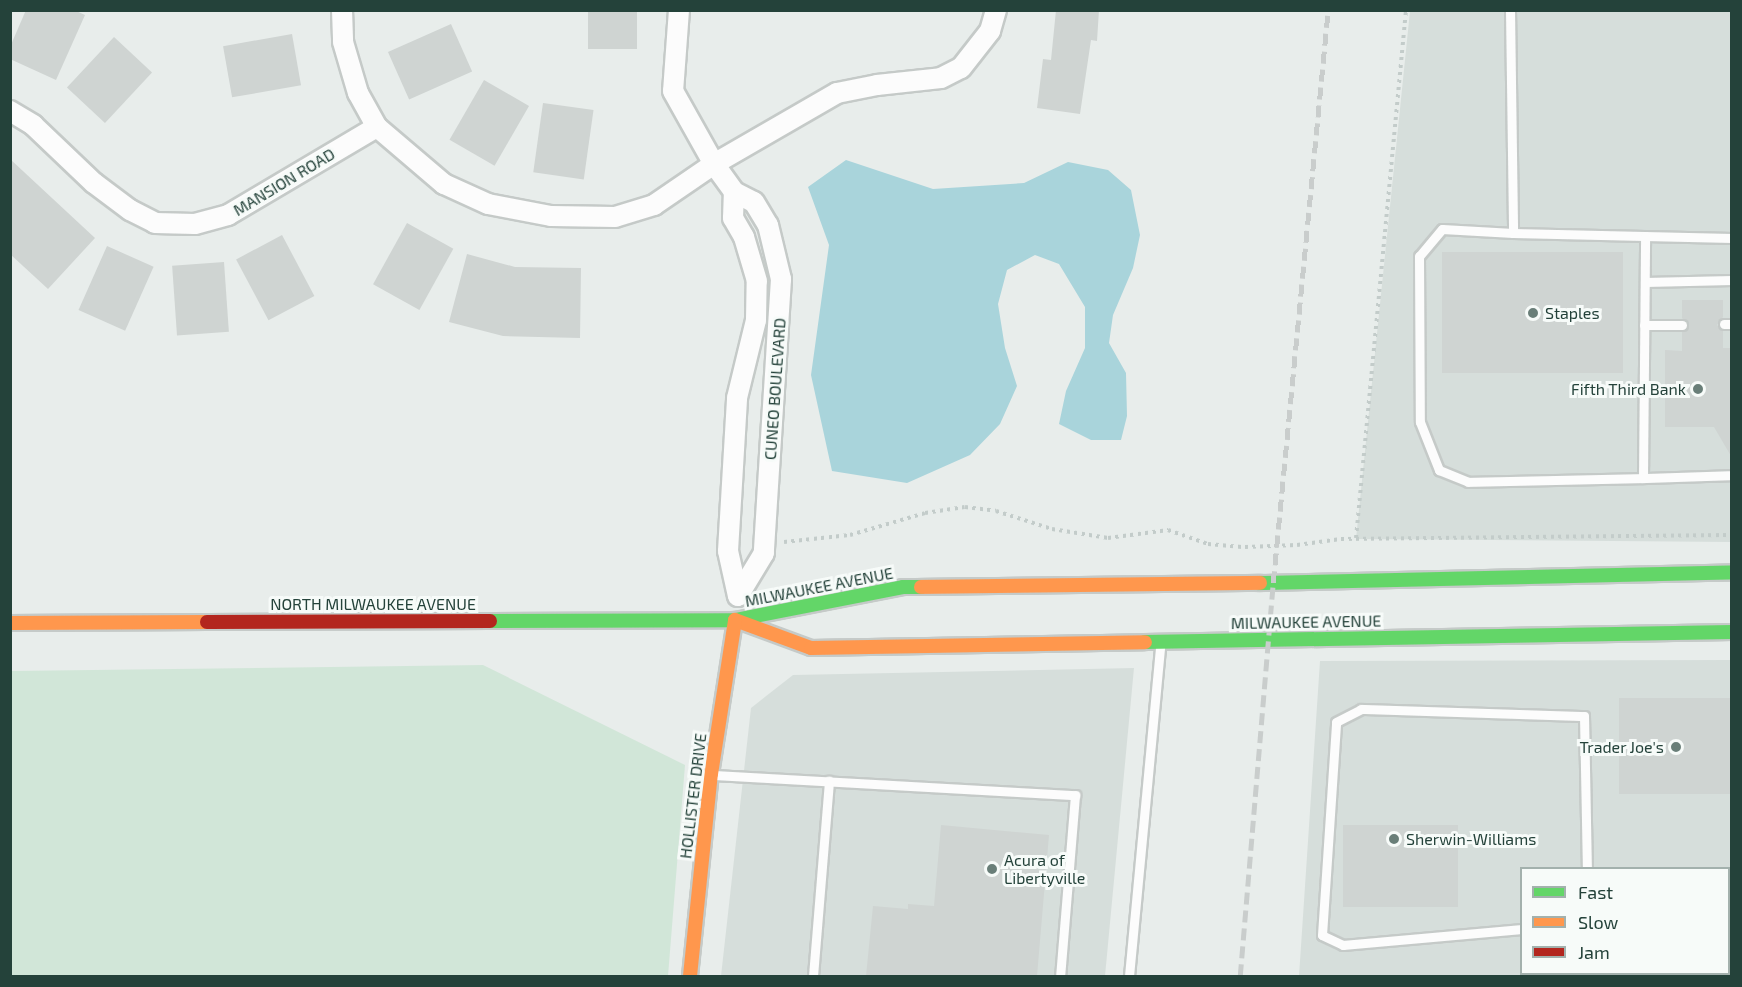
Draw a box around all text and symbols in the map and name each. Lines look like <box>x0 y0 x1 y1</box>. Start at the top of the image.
street label: MANSION ROAD <box>230 144 338 220</box>
place label: Staples <box>1545 303 1600 323</box>
marker: Staples <box>1526 306 1540 320</box>
street label: CUNEO BOULEVARD <box>760 317 790 461</box>
place label: Fifth Third Bank <box>1571 379 1686 399</box>
marker: Fifth Third Bank <box>1691 382 1705 396</box>
street label: MILWAUKEE AVENUE <box>743 563 895 611</box>
street label: NORTH MILWAUKEE AVENUE <box>270 594 476 614</box>
street label: MILWAUKEE AVENUE <box>1230 611 1382 633</box>
street label: HOLLISTER DRIVE <box>676 732 710 860</box>
place label: Trader Joe's <box>1579 737 1664 757</box>
marker: Trader Joe's <box>1669 740 1683 754</box>
place label: Sherwin-Williams <box>1406 829 1536 849</box>
marker: Sherwin-Williams <box>1387 832 1401 846</box>
place label: Acura of Libertyville <box>1004 850 1085 888</box>
marker: Acura of Libertyville <box>985 862 999 876</box>
legend <box>1520 867 1730 975</box>
text: Fast <box>1578 881 1613 903</box>
text: Slow <box>1578 911 1618 933</box>
text: Jam <box>1578 941 1610 963</box>

